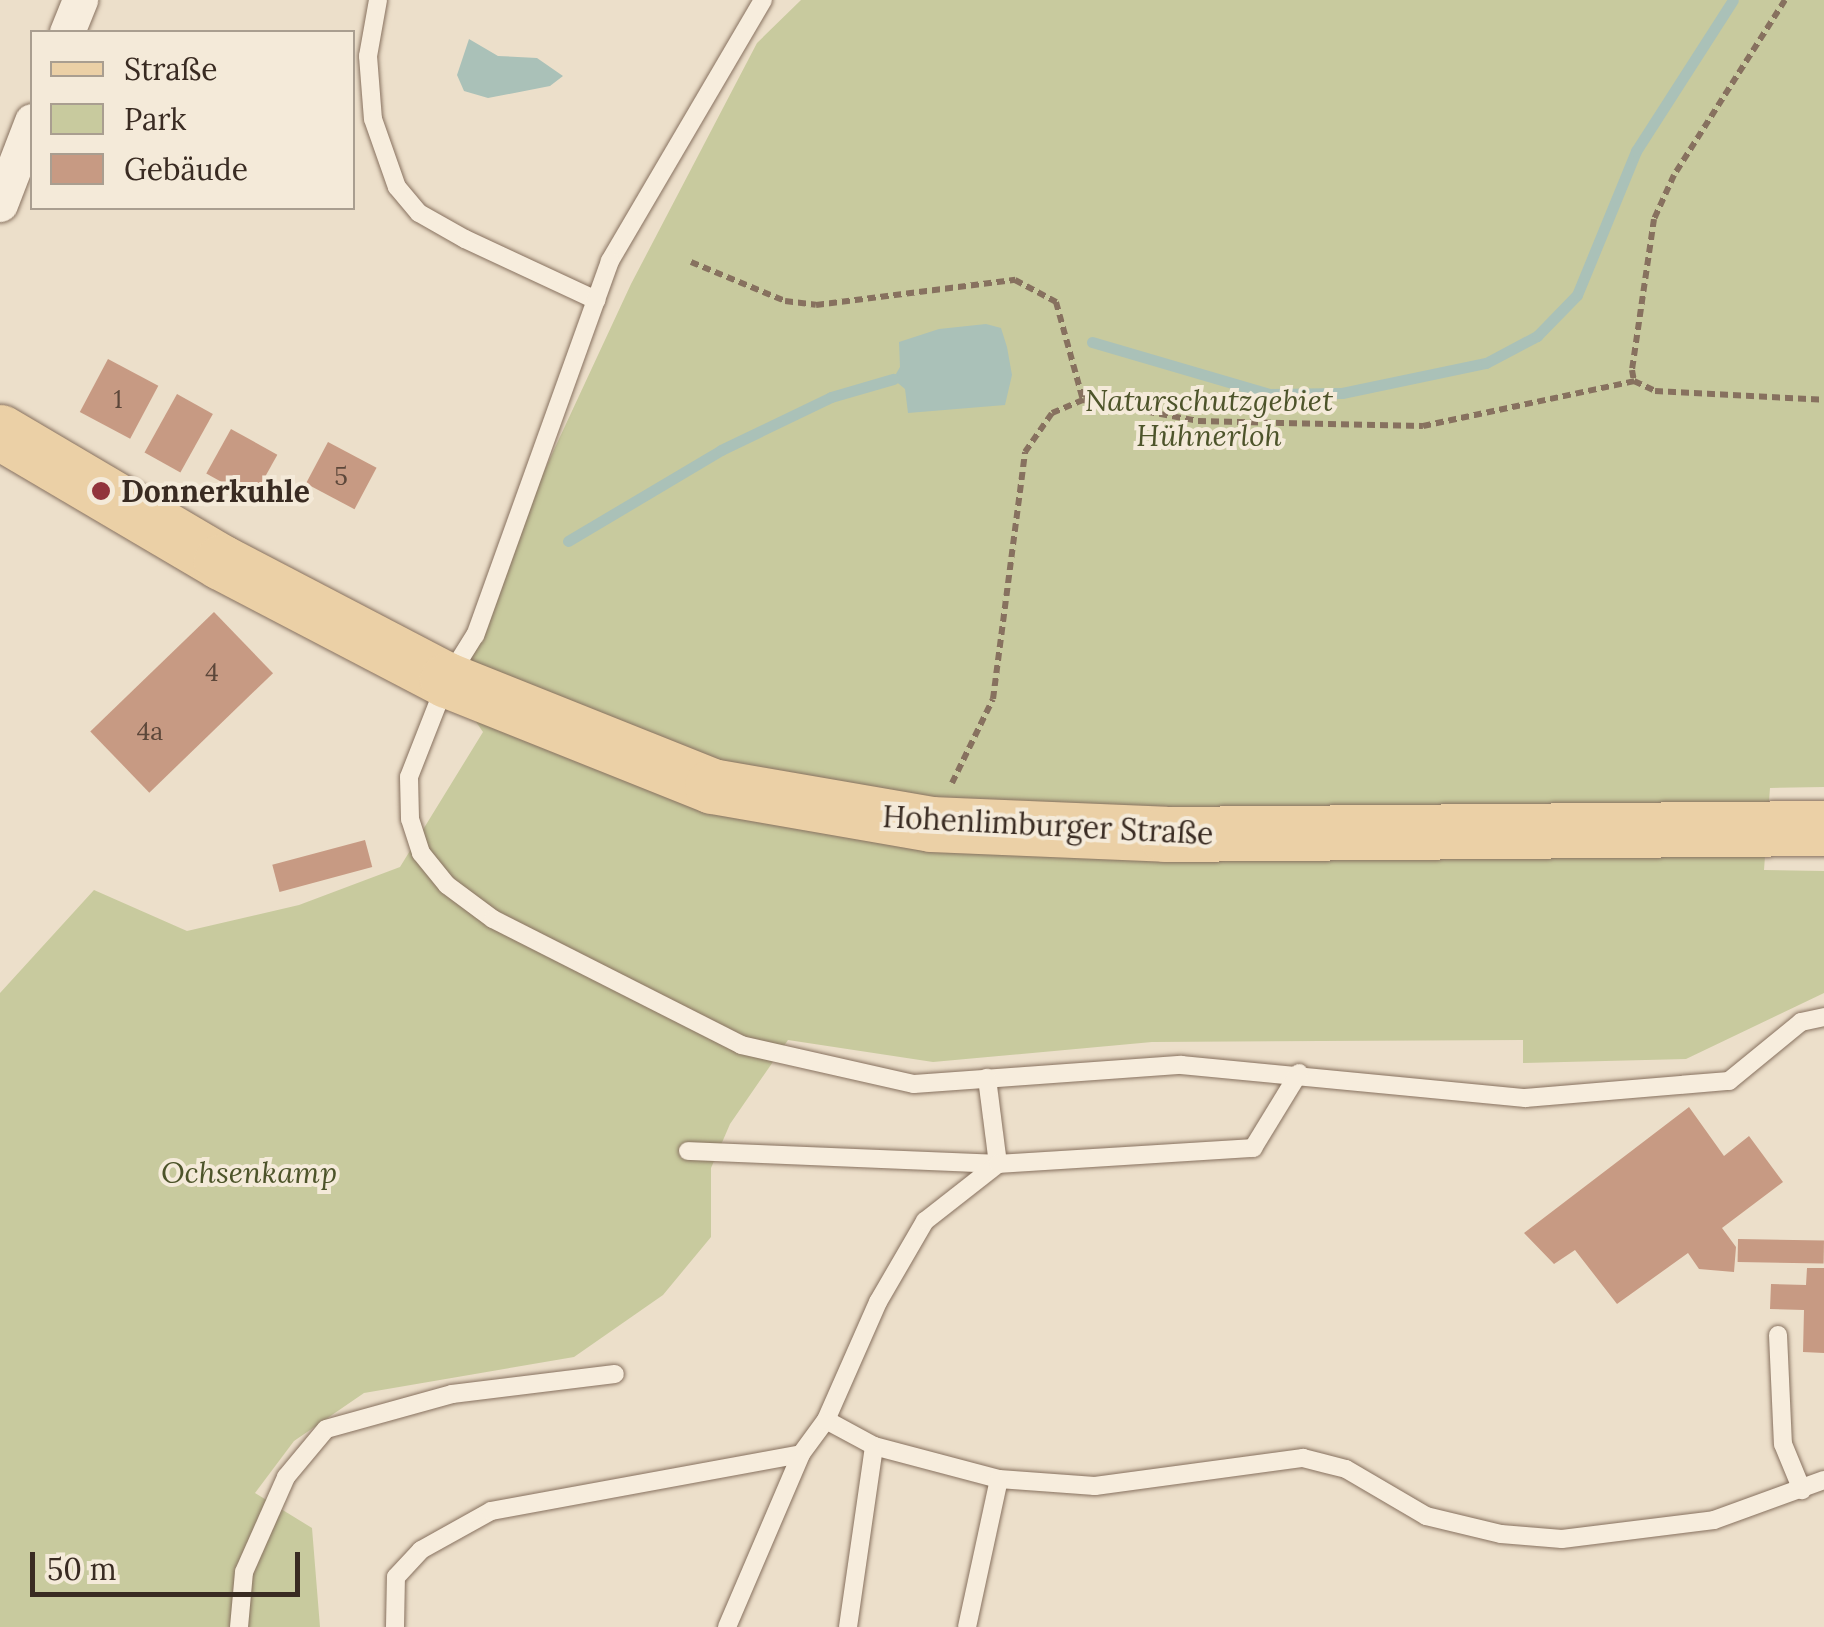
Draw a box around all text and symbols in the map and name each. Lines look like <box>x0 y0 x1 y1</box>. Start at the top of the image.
legend <box>30 30 355 210</box>
text: Straße <box>124 50 217 88</box>
text: Park <box>124 100 186 138</box>
text: Gebäude <box>124 150 248 188</box>
park label: Naturschutzgebiet Hühnerloh <box>1085 382 1333 452</box>
house number: 1 <box>113 384 123 414</box>
house number: 5 <box>334 461 348 491</box>
place label: Donnerkuhle <box>121 473 310 509</box>
marker: Donnerkuhle <box>90 480 112 502</box>
house number: 4 <box>205 657 219 687</box>
house number: 4a <box>137 716 163 746</box>
street label: Hohenlimburger Straße <box>882 798 1214 852</box>
park label: Ochsenkamp <box>161 1154 337 1190</box>
scale bar <box>35 1532 305 1594</box>
text: 50 m <box>47 1550 117 1588</box>

